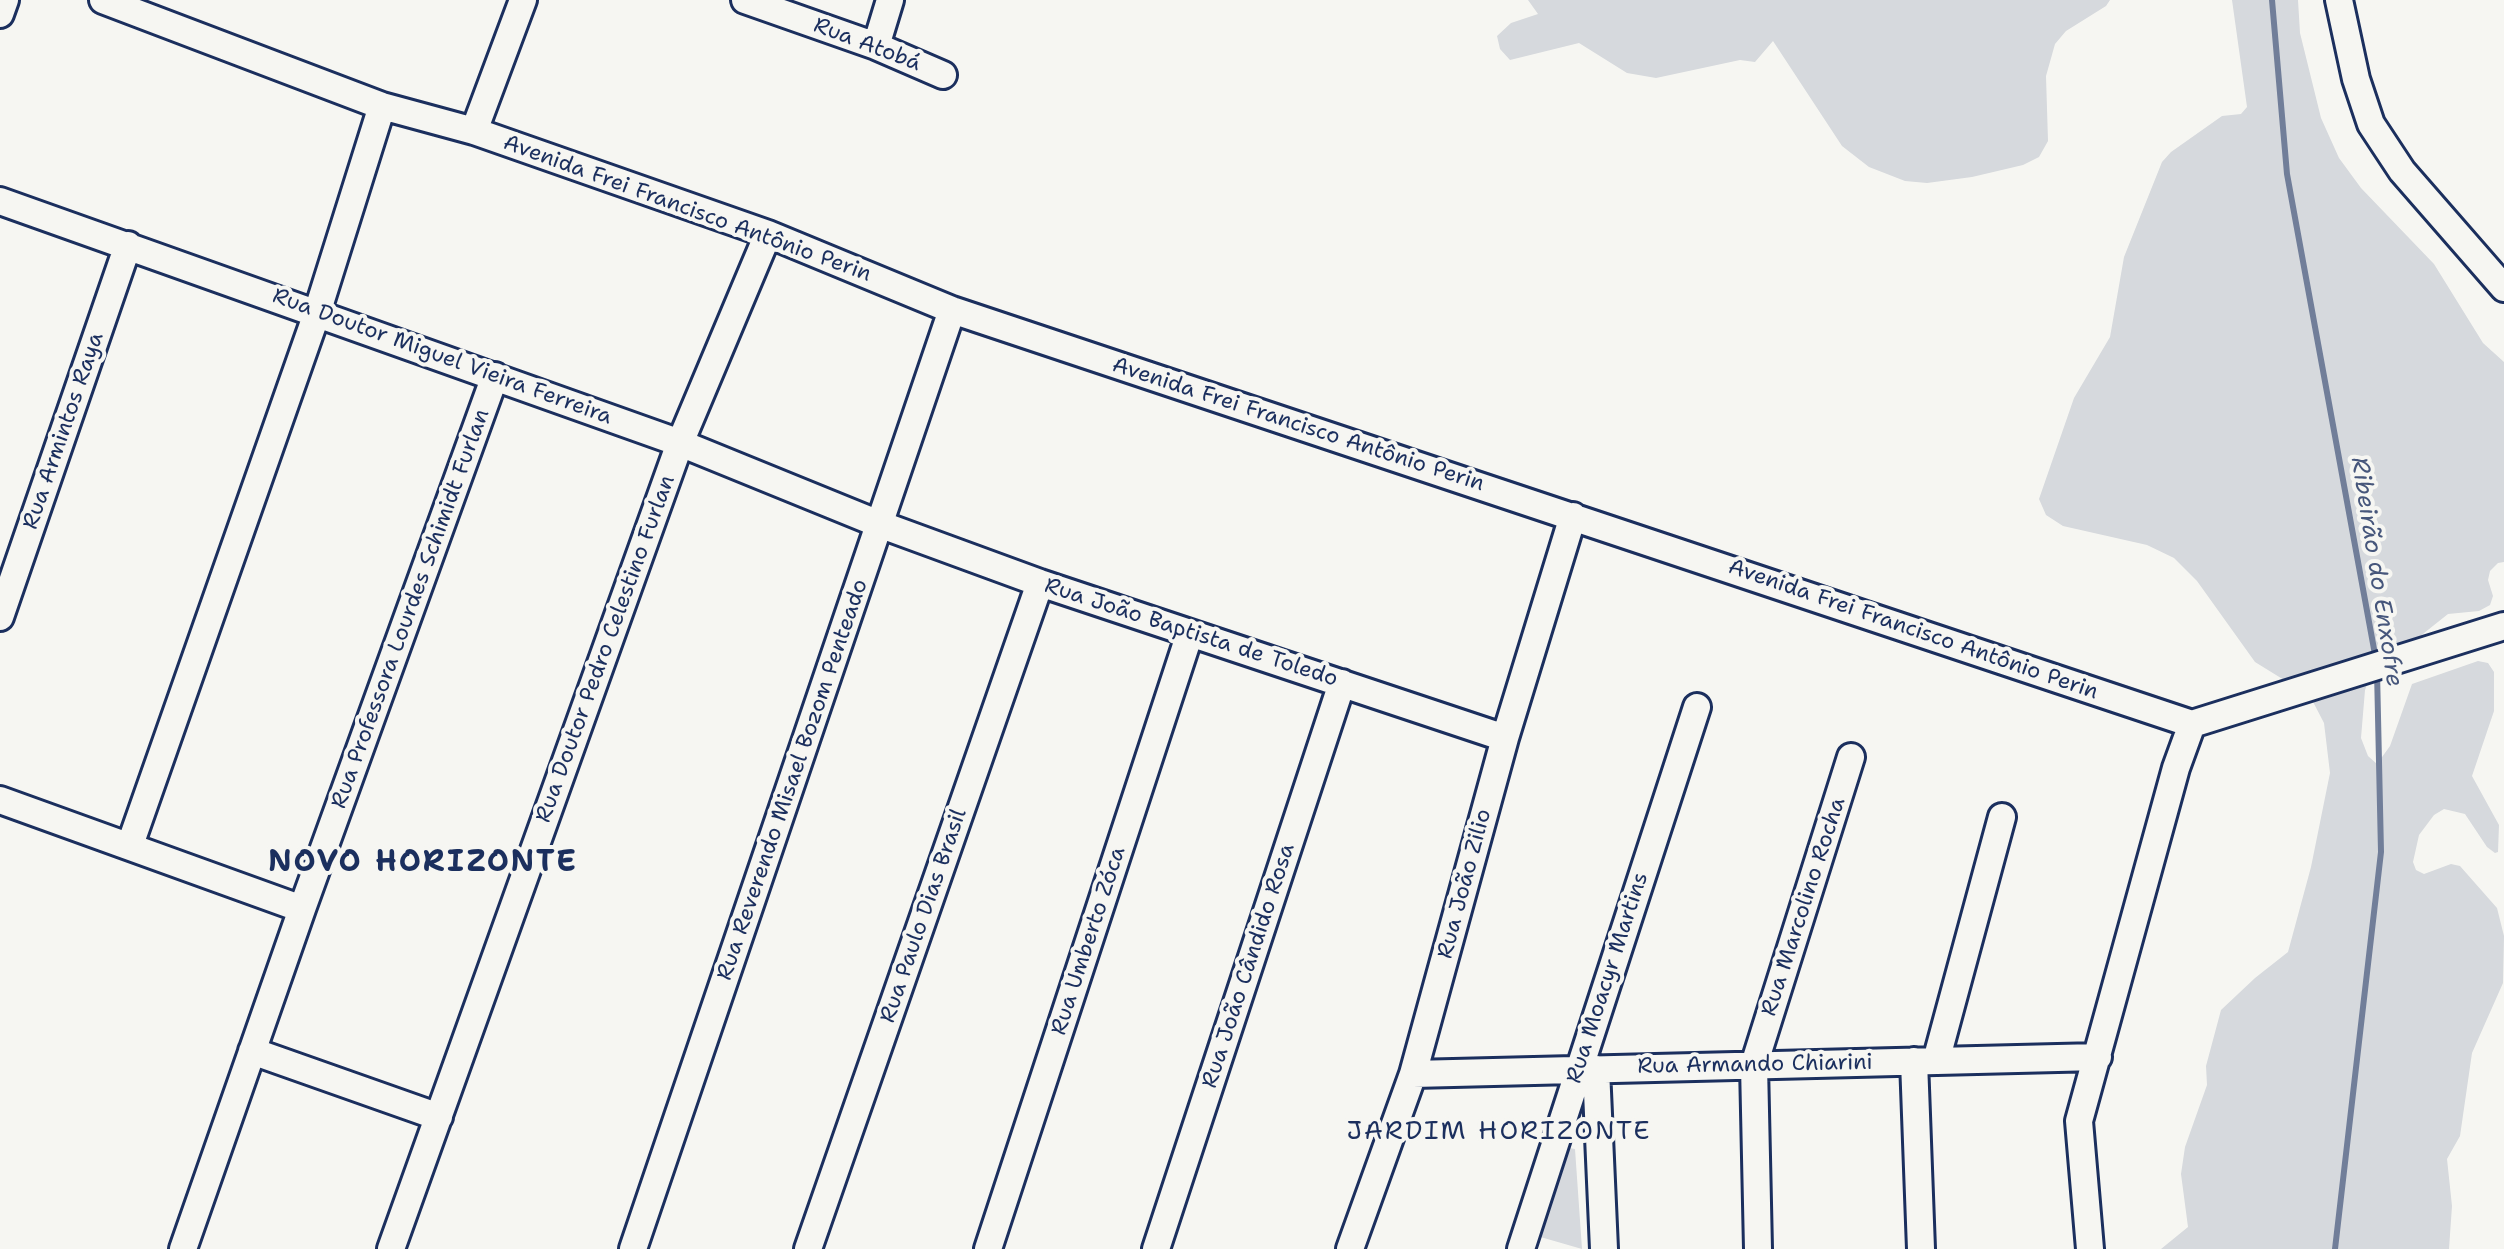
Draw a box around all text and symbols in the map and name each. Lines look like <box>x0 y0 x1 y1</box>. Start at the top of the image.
street label: Rua Atobá <box>810 12 924 78</box>
street label: Avenida Frei Francisco Antônio Perin <box>499 130 875 288</box>
street label: Rua Doutor Miguel Vieira Ferreira <box>269 283 615 431</box>
street label: Rua Armintos Raya <box>18 329 110 533</box>
street label: Avenida Frei Francisco Antônio Perin <box>1109 352 1487 498</box>
street label: Rua Professora Lourdes Schimidt Furlan <box>326 406 496 812</box>
water label: Ribeirão do Enxofre <box>2344 455 2408 689</box>
street label: Rua Doutor Pedro Celestino Furlan <box>531 472 681 826</box>
street label: Avenida Frei Francisco Antônio Perin <box>1725 554 2101 706</box>
street label: Rua João Baptista de Toledo <box>1041 573 1341 693</box>
street label: Rua Reverendo Misael Bozom Penteado <box>712 576 874 984</box>
street label: Rua Marcolino Rocha <box>1756 794 1852 1020</box>
street label: Rua Paulo Dias Brasil <box>875 806 973 1026</box>
street label: Rua João Zilio <box>1432 806 1498 962</box>
street label: Rua João Cândido Rosa <box>1197 840 1301 1092</box>
street label: Rua Umberto Zóca <box>1046 844 1132 1038</box>
district label: NOVO HORIZONTE <box>268 845 578 881</box>
street label: Rua Moacyr Martins <box>1561 869 1655 1087</box>
street label: Rua Armando Chiarini <box>1637 1050 1873 1080</box>
district label: JARDIM HORIZONTE <box>1346 1116 1652 1148</box>

